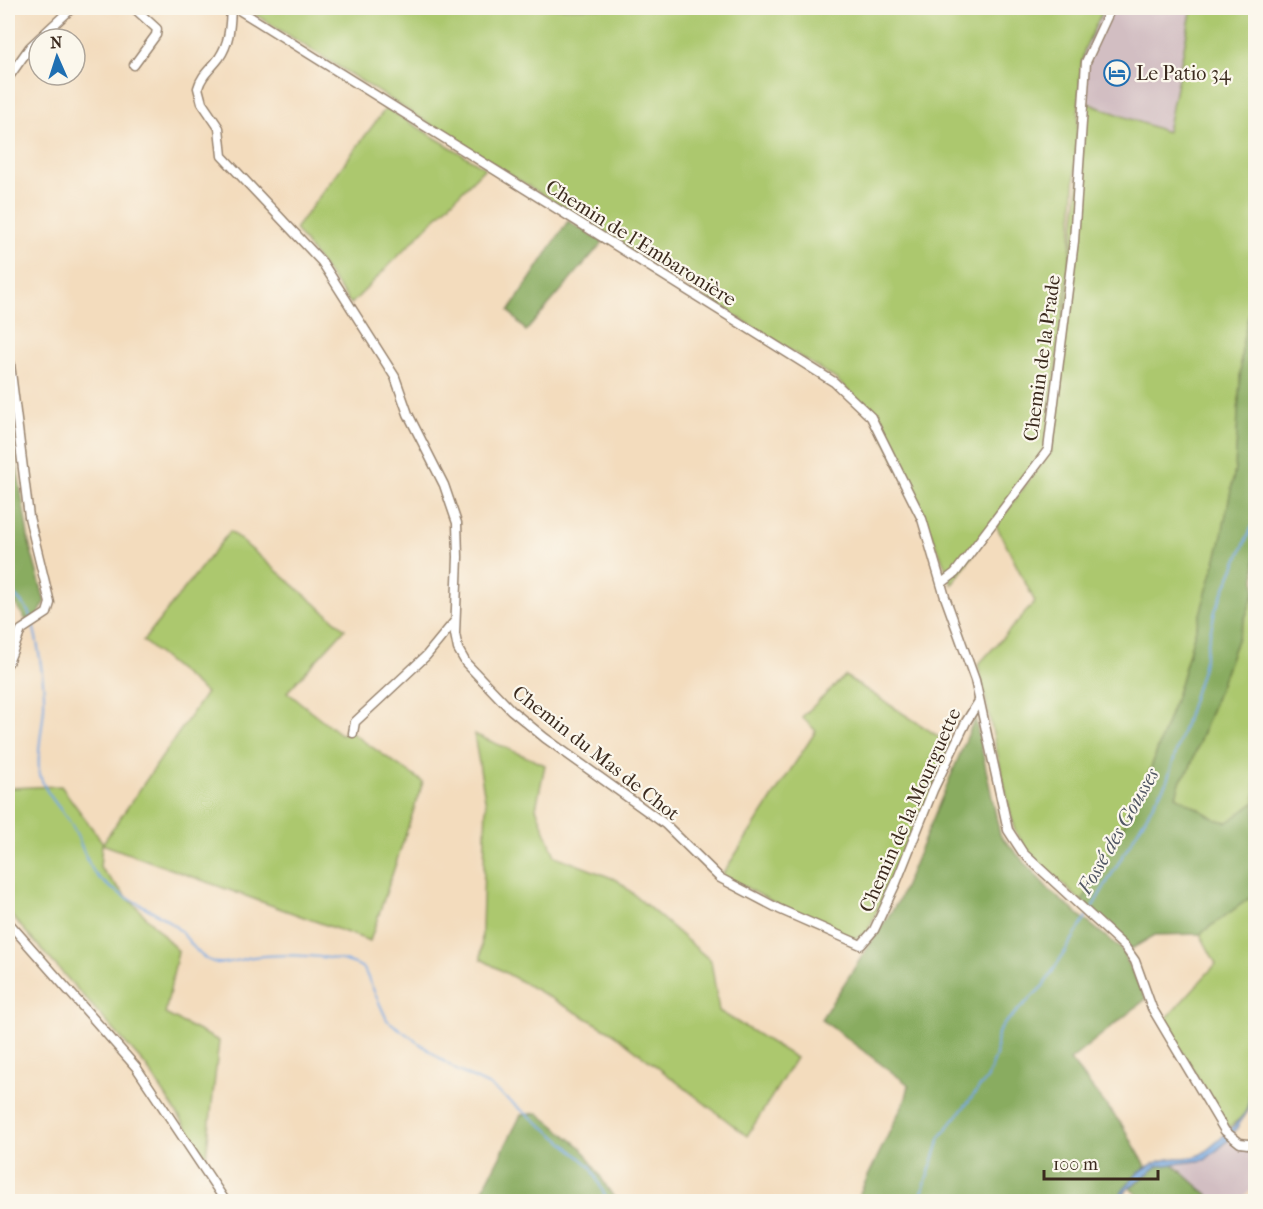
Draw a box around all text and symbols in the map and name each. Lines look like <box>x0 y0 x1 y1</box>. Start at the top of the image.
north arrow <box>27 27 87 87</box>
text: N <box>50 33 64 52</box>
hotel icon: Le Patio 34 <box>1102 58 1132 88</box>
place label: Le Patio 34 <box>1136 62 1232 85</box>
street label: Chemin de l'Embaronière <box>542 175 741 311</box>
street label: Chemin de la Prade <box>1019 273 1065 443</box>
street label: Chemin du Mas de Chot <box>508 681 684 825</box>
street label: Chemin de la Mourguette <box>855 704 966 916</box>
water label: Fossé des Gousses <box>1072 763 1164 899</box>
scale bar <box>1044 1143 1158 1181</box>
text: 100 m <box>1053 1154 1098 1175</box>

